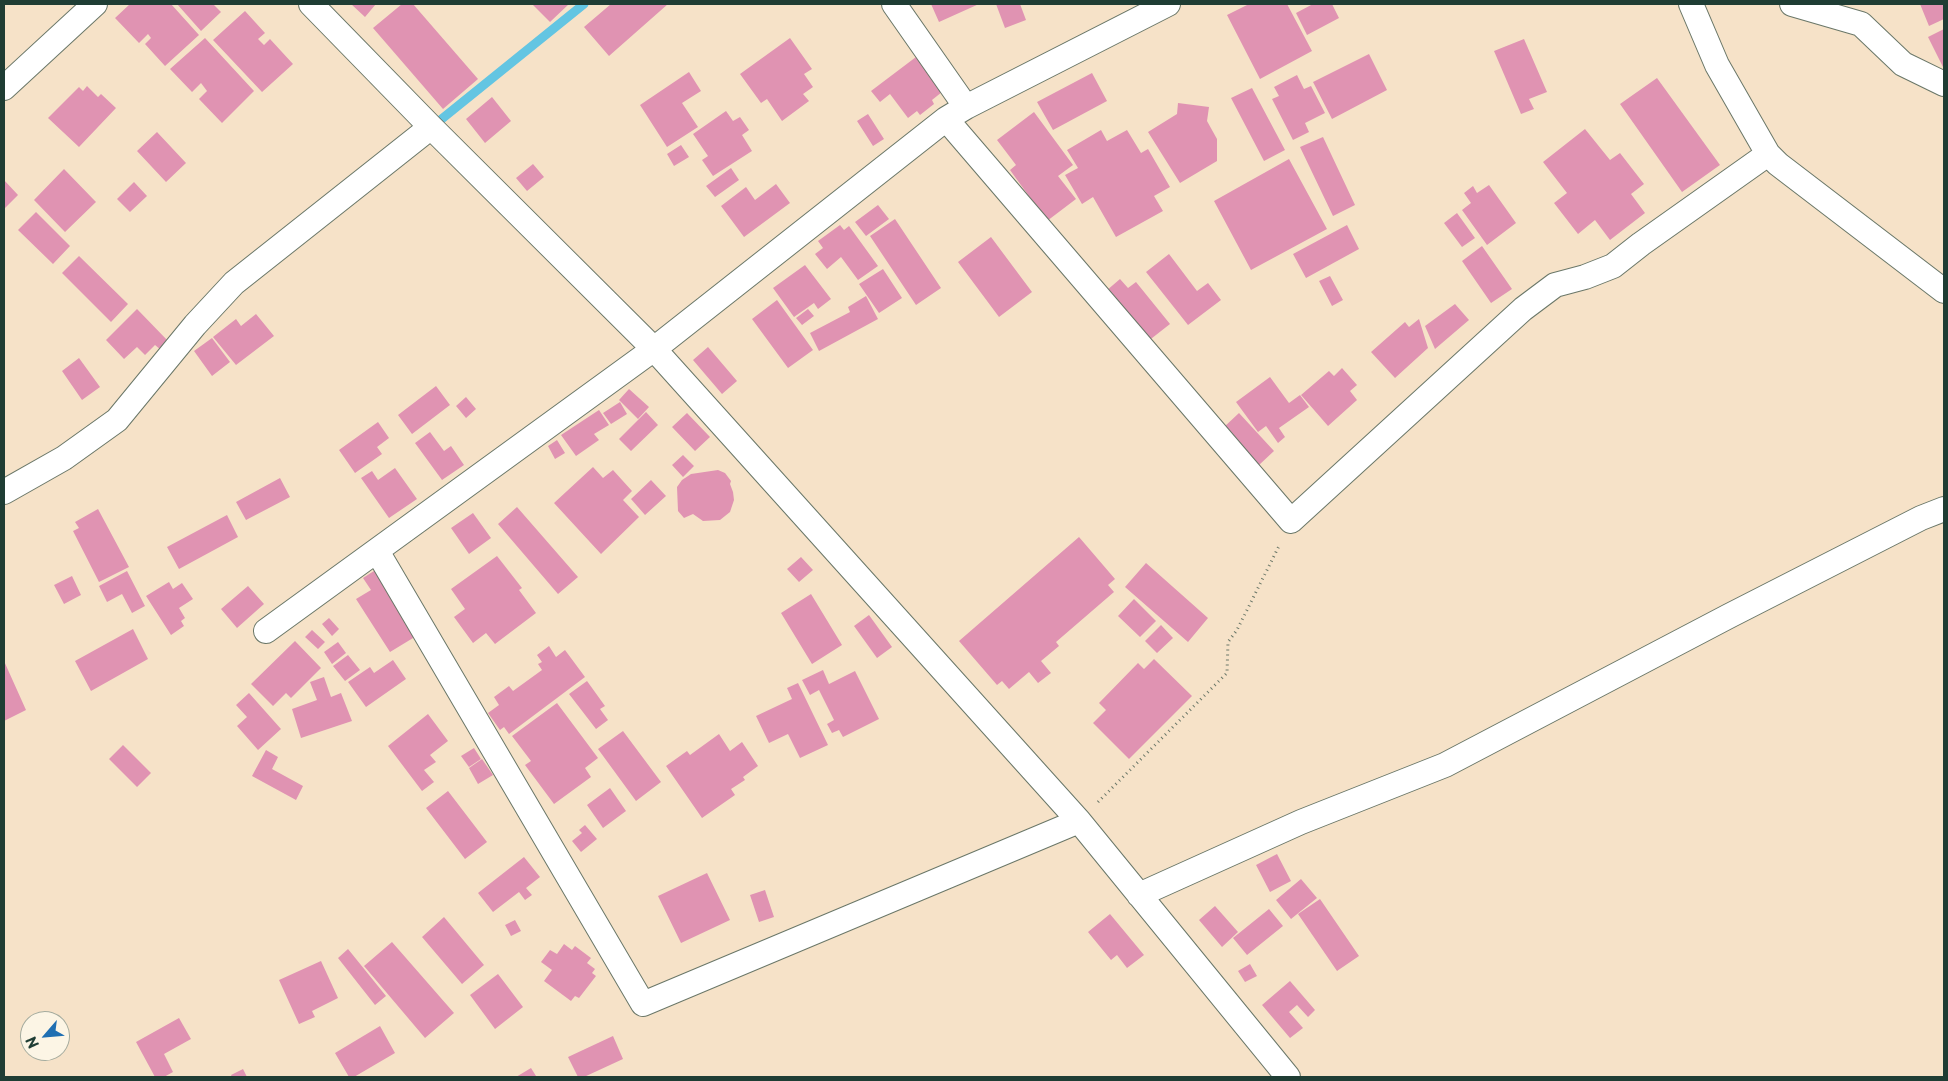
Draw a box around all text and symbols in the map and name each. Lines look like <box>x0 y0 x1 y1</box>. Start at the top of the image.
north arrow <box>20 1011 70 1061</box>
text: N <box>20 1033 44 1052</box>

